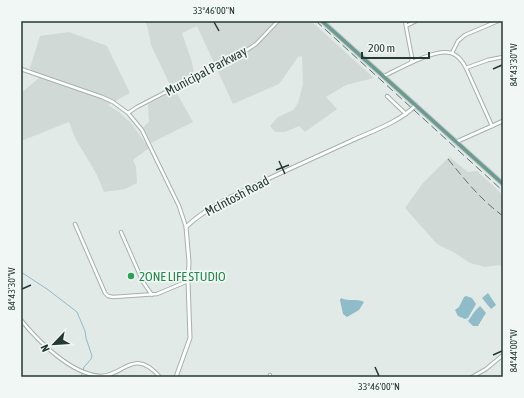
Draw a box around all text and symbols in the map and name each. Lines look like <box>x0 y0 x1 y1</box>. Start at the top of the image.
text: 33°46'00"N <box>193 5 235 16</box>
scale bar <box>362 34 429 60</box>
text: 200 m <box>368 41 395 55</box>
street label: Municipal Parkway <box>163 43 250 99</box>
text: 84°43'30"W <box>508 43 519 87</box>
street label: McIntosh Road <box>202 173 272 219</box>
text: 84°43'30"W <box>6 267 17 311</box>
place label: 2ONE LIFE STUDIO <box>139 269 226 284</box>
marker: 2ONE LIFE STUDIO <box>126 271 136 281</box>
north arrow <box>34 324 74 364</box>
text: 84°44'00"W <box>508 329 519 373</box>
text: N <box>38 343 52 354</box>
text: 33°46'00"N <box>358 381 400 392</box>

